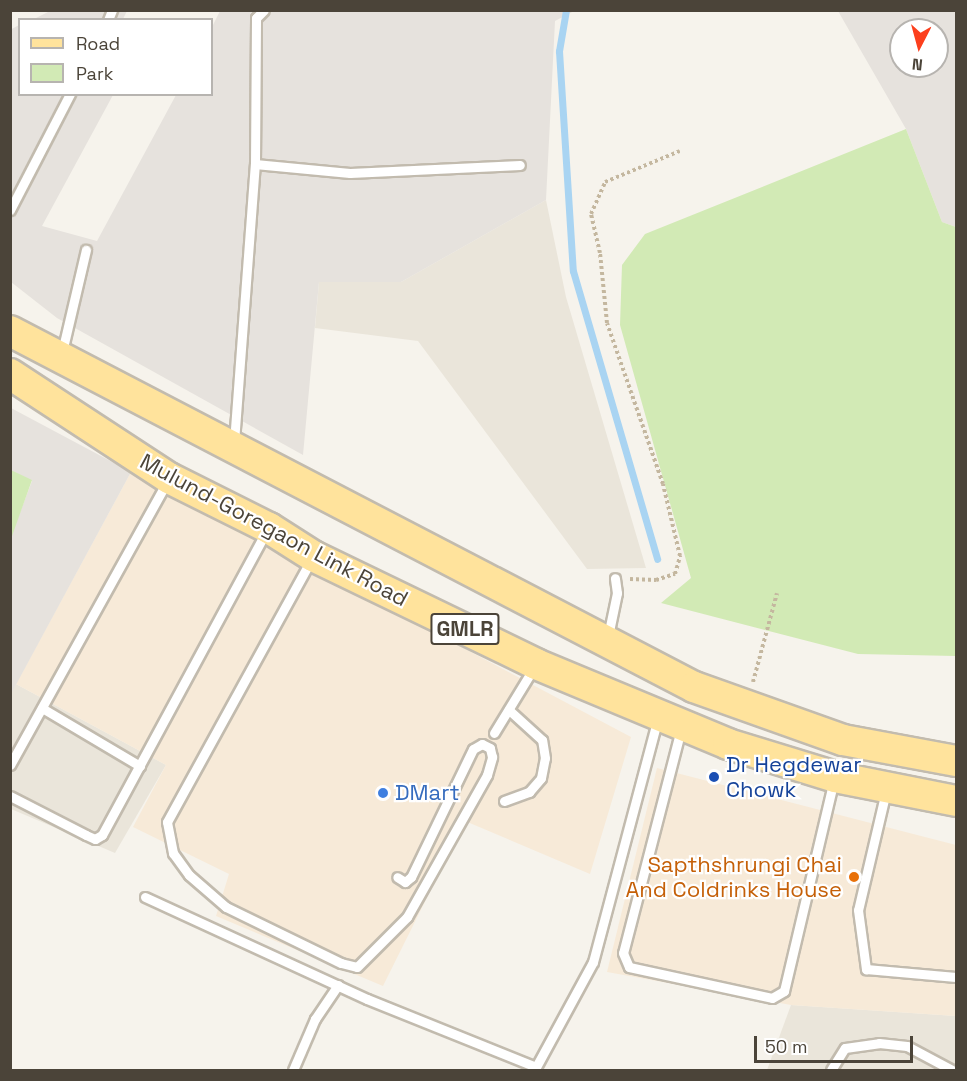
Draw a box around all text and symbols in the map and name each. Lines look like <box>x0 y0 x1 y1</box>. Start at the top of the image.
legend <box>18 18 213 96</box>
north arrow <box>889 18 949 78</box>
text: Road <box>76 32 120 55</box>
text: N <box>911 53 924 75</box>
text: Park <box>76 62 113 85</box>
street label: Mulund-Goregaon Link Road <box>136 448 412 612</box>
road number: GMLR <box>429 611 501 647</box>
place label: Dr Hegdewar Chowk <box>726 751 861 802</box>
marker: Dr Hegdewar Chowk <box>707 770 721 784</box>
place label: DMart <box>395 780 460 806</box>
marker: DMart <box>376 786 390 800</box>
place label: Sapthshrungi Chai And Coldrinks House <box>625 851 842 902</box>
marker: Sapthshrungi Chai And Coldrinks House <box>847 870 861 884</box>
scale bar <box>757 1024 916 1062</box>
text: 50 m <box>765 1035 807 1058</box>

